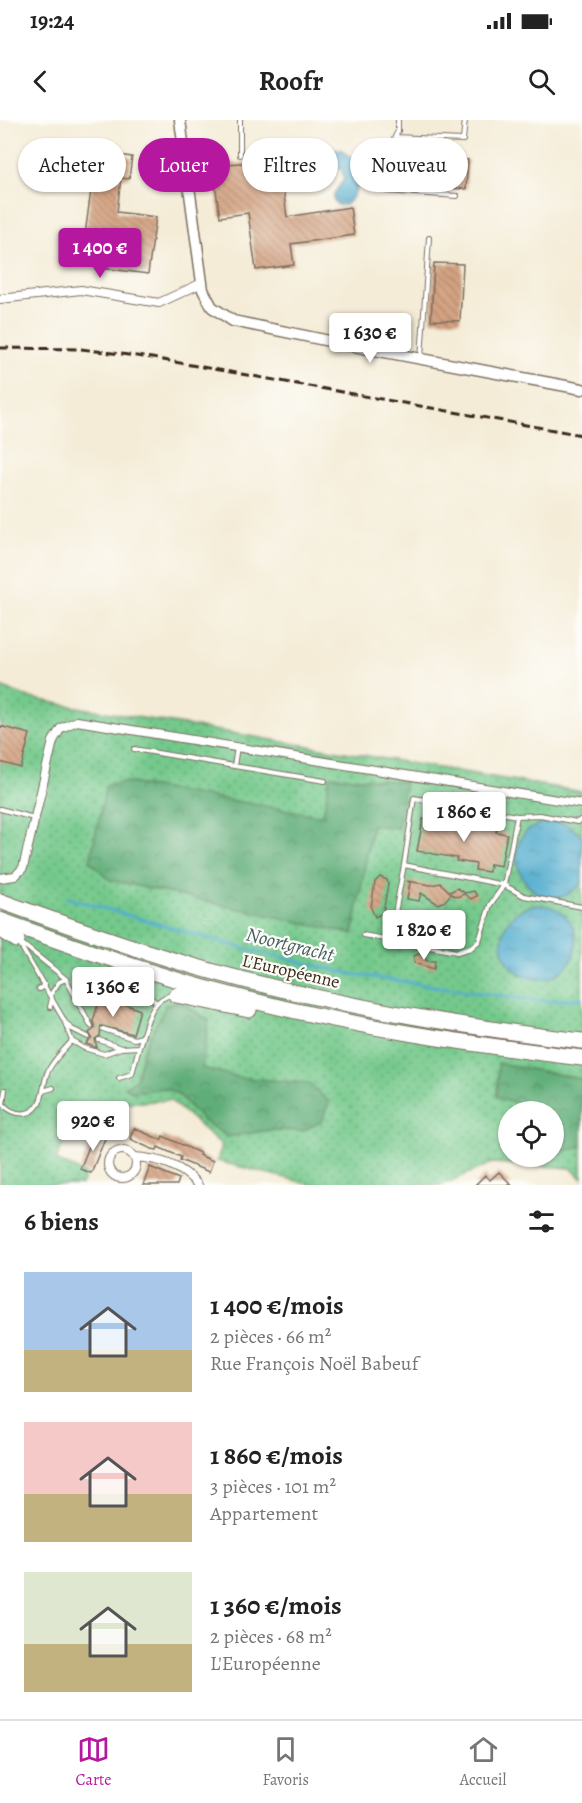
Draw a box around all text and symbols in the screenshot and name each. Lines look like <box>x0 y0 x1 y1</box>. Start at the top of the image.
text: 19:24 <box>30 6 74 36</box>
text: Roofr <box>259 63 323 99</box>
icon: back <box>24 65 57 98</box>
icon: search <box>525 65 558 98</box>
chip: Acheter <box>18 138 126 192</box>
chip: Louer <box>138 138 230 192</box>
chip: Filtres <box>242 138 338 192</box>
chip: Nouveau <box>350 138 468 192</box>
pin: 1 400 € <box>45 228 155 279</box>
text: 1 400 € <box>72 234 128 261</box>
pin: 1 630 € <box>315 313 425 364</box>
text: 1 630 € <box>343 319 397 346</box>
pin: 1 860 € <box>409 792 519 843</box>
text: 1 860 € <box>437 798 491 825</box>
pin: 1 820 € <box>369 910 479 961</box>
text: 1 820 € <box>397 916 451 943</box>
water label: Noortgracht <box>243 921 338 969</box>
street label: L'Européenne <box>240 948 342 994</box>
pin: 1 360 € <box>58 967 168 1018</box>
text: 1 360 € <box>86 973 140 1000</box>
pin: 920 € <box>51 1101 135 1152</box>
map controls <box>498 1101 564 1167</box>
button: locate <box>498 1101 564 1167</box>
text: 920 € <box>71 1107 115 1134</box>
text: 6 biens <box>24 1204 99 1239</box>
icon: filters <box>525 1205 558 1238</box>
text: 1 400 €/mois <box>210 1288 344 1323</box>
icon: home <box>72 1296 144 1368</box>
text: 2 pièces · 66 m² <box>210 1323 331 1350</box>
text: Rue François Noël Babeuf <box>210 1350 418 1377</box>
text: 1 860 €/mois <box>210 1438 343 1473</box>
icon: home <box>72 1446 144 1518</box>
text: 3 pièces · 101 m² <box>210 1473 336 1500</box>
text: Appartement <box>210 1500 318 1527</box>
text: 1 360 €/mois <box>210 1588 342 1623</box>
icon: home <box>72 1596 144 1668</box>
text: 2 pièces · 68 m² <box>210 1623 332 1650</box>
text: L'Européenne <box>210 1650 321 1677</box>
tab: Carte <box>75 1733 112 1791</box>
tab: Favoris <box>262 1733 309 1791</box>
tab: Accueil <box>460 1733 507 1791</box>

